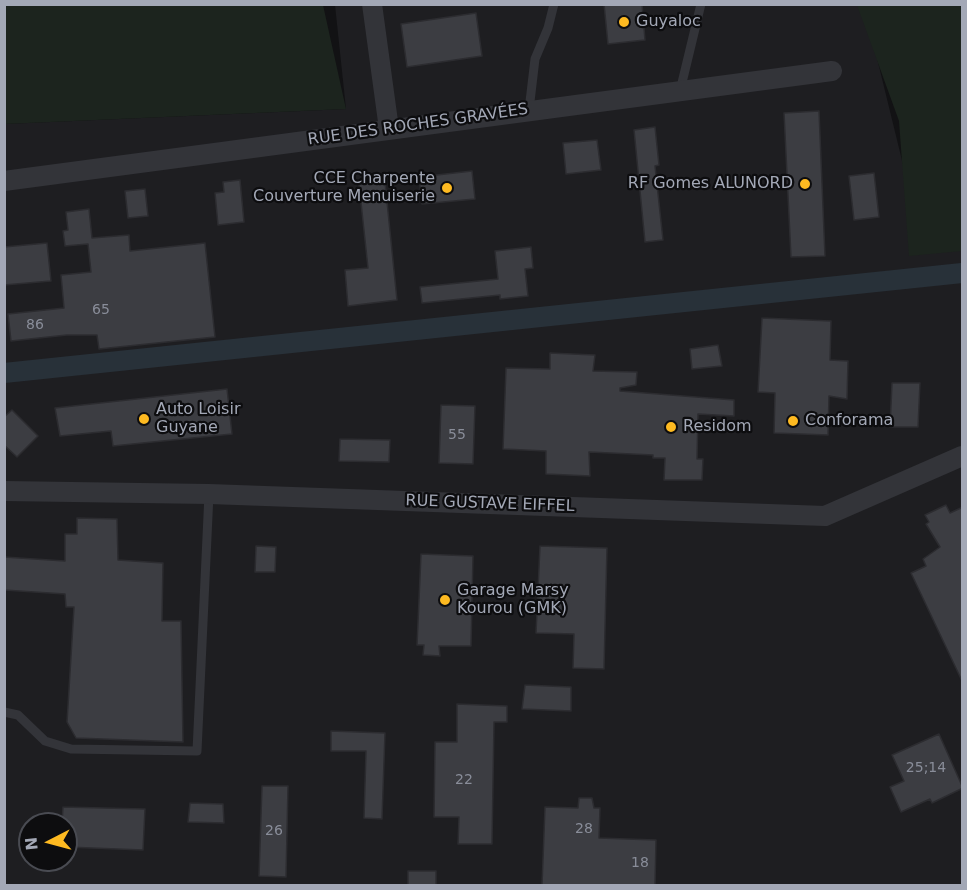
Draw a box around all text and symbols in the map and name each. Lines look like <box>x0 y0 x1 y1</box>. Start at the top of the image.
place label: Guyaloc <box>636 12 701 32</box>
marker: Guyaloc <box>617 15 631 29</box>
street label: RUE DES ROCHES GRAVÉES <box>307 100 529 150</box>
place label: CCE Charpente Couverture Menuiserie <box>253 169 435 207</box>
place label: RF Gomes ALUNORD <box>628 174 793 194</box>
marker: RF Gomes ALUNORD <box>798 177 812 191</box>
marker: CCE Charpente Couverture Menuiserie <box>440 181 454 195</box>
house number: 65 <box>92 302 110 318</box>
house number: 86 <box>26 317 44 333</box>
place label: Auto Loisir Guyane <box>156 400 240 438</box>
place label: Conforama <box>805 411 893 431</box>
marker: Auto Loisir Guyane <box>137 412 151 426</box>
marker: Conforama <box>786 414 800 428</box>
place label: Residom <box>683 417 752 437</box>
marker: Residom <box>664 420 678 434</box>
house number: 55 <box>448 427 466 443</box>
street label: RUE GUSTAVE EIFFEL <box>405 491 575 517</box>
place label: Garage Marsy Kourou (GMK) <box>457 581 569 619</box>
marker: Garage Marsy Kourou (GMK) <box>438 593 452 607</box>
house number: 25;14 <box>906 760 946 776</box>
house number: 22 <box>455 772 473 788</box>
north arrow <box>18 812 78 872</box>
house number: 28 <box>575 821 593 837</box>
house number: 26 <box>265 823 283 839</box>
text: N <box>21 836 42 851</box>
house number: 18 <box>631 855 649 871</box>

